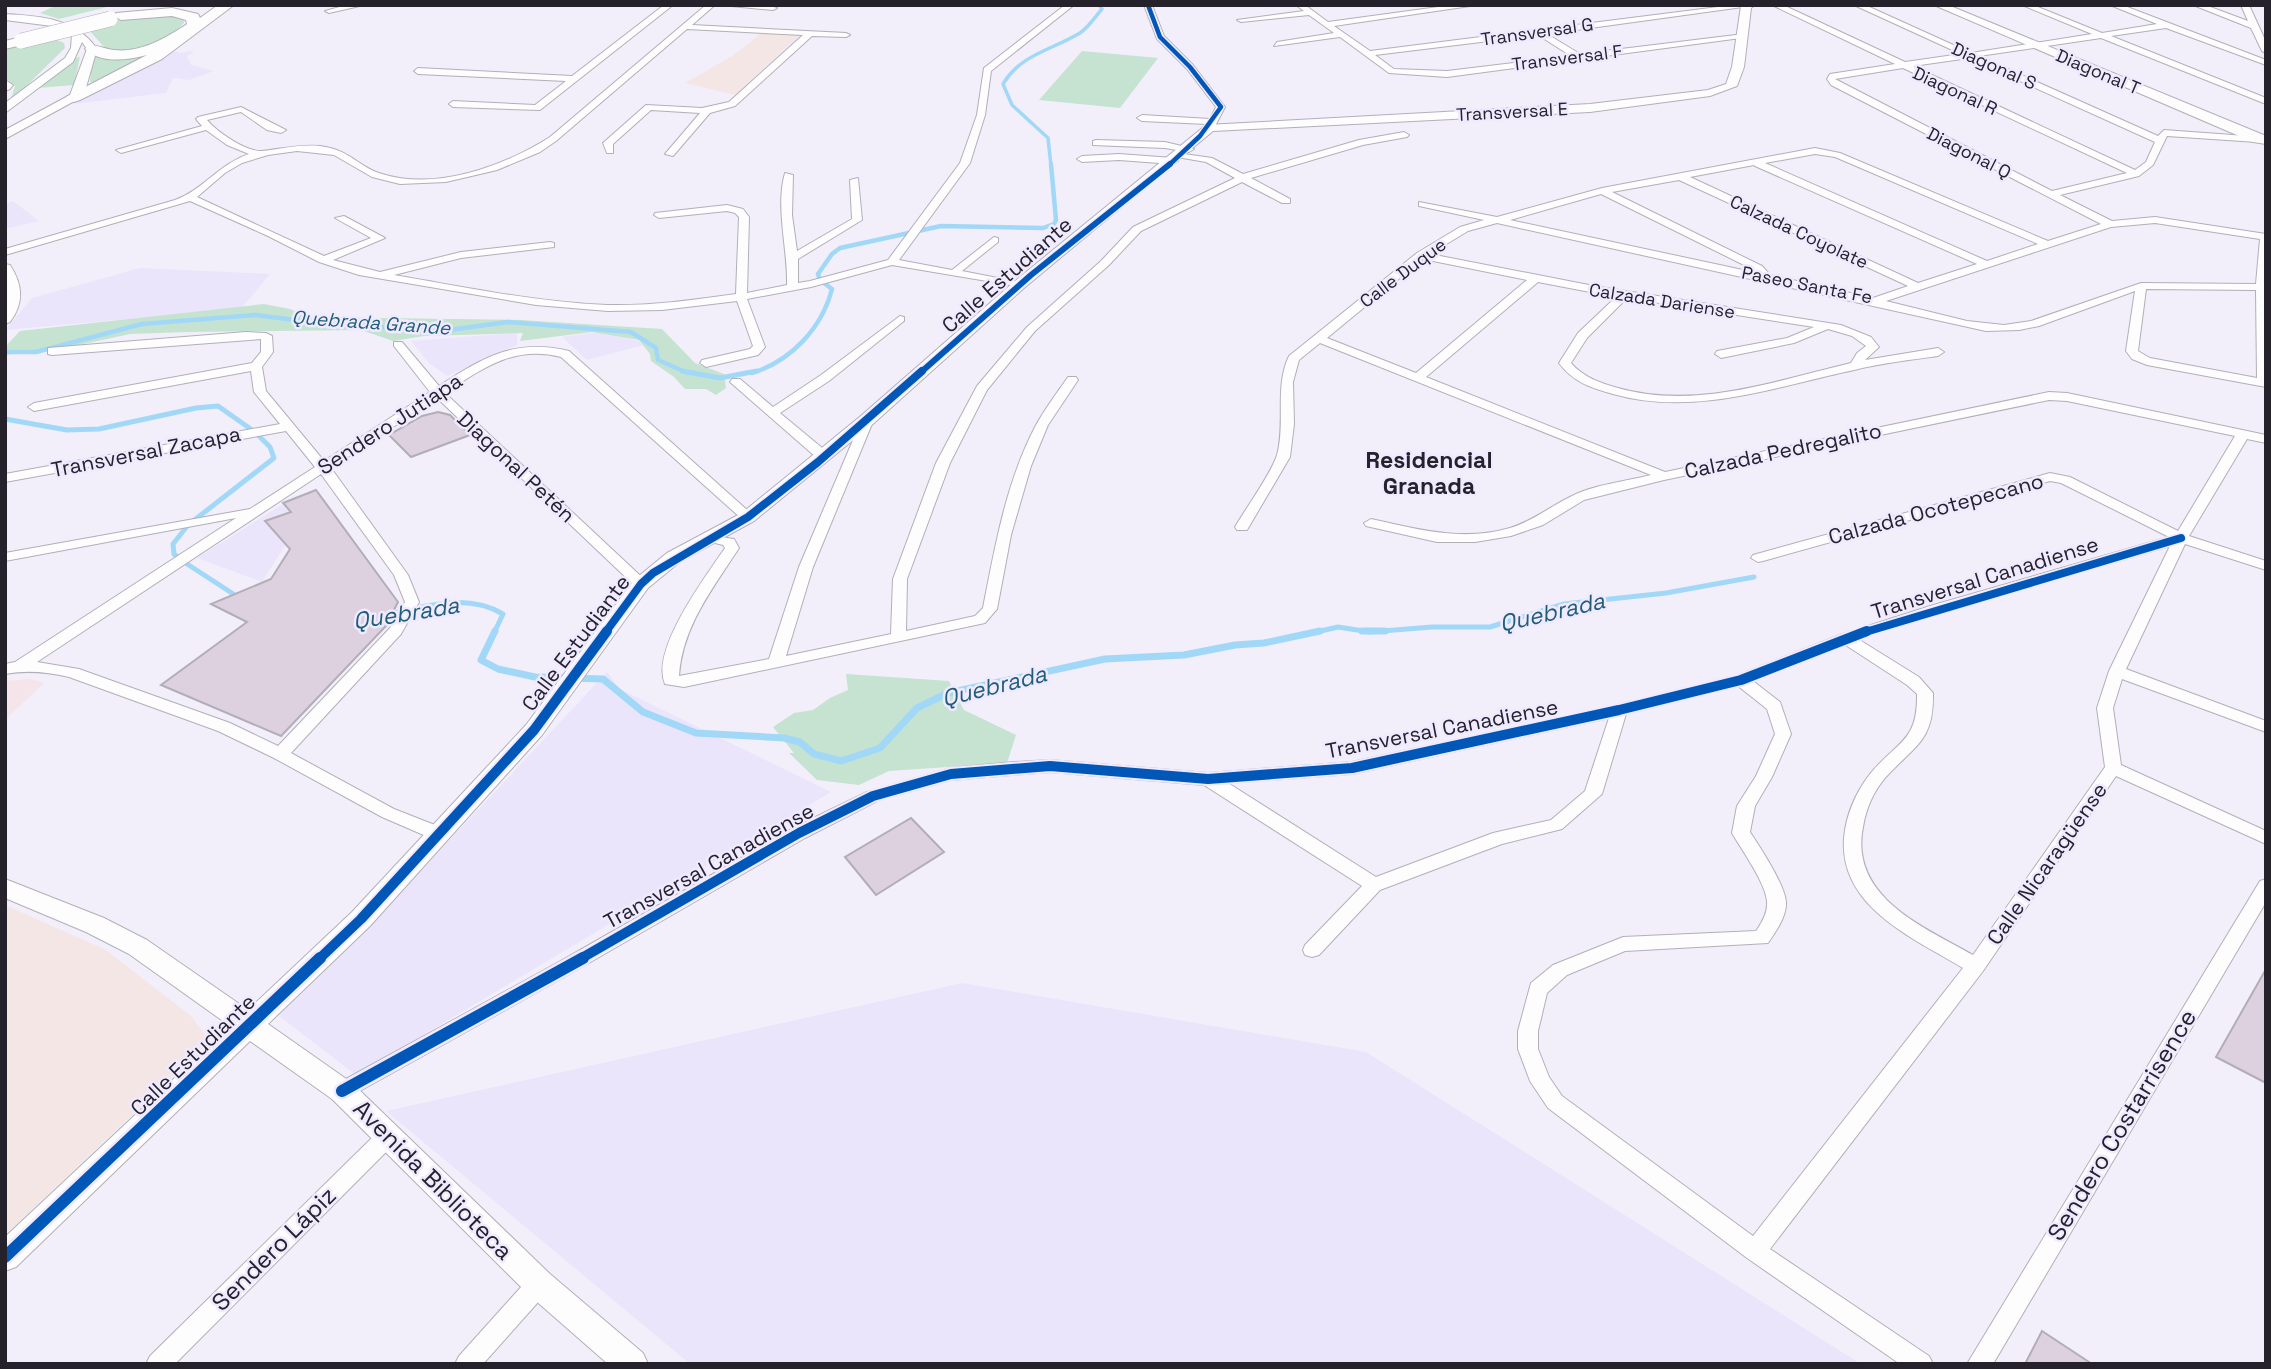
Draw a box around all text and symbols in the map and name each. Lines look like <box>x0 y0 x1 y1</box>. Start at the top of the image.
street label: Transversal G <box>1479 12 1595 51</box>
street label: Diagonal S <box>1948 37 2040 94</box>
street label: Transversal F <box>1510 39 1624 76</box>
street label: Diagonal T <box>2052 43 2144 100</box>
street label: Diagonal R <box>1909 61 2001 120</box>
street label: Transversal E <box>1456 97 1568 126</box>
street label: Diagonal Q <box>1923 122 2015 184</box>
street label: Calzada Coyolate <box>1726 189 1872 274</box>
street label: Calle Estudiante <box>936 211 1077 339</box>
street label: Calle Duque <box>1355 233 1450 313</box>
street label: Paseo Santa Fe <box>1740 261 1874 308</box>
street label: Calzada Dariense <box>1587 278 1737 323</box>
water label: Quebrada Grande <box>291 304 452 341</box>
street label: Sendero Jutiapa <box>312 367 467 480</box>
street label: Diagonal Petén <box>452 405 581 528</box>
street label: Calzada Pedregalito <box>1682 416 1884 485</box>
street label: Transversal Zacapa <box>49 420 243 483</box>
district label: Residencial Granada <box>1365 445 1493 501</box>
street label: Calzada Ocotepecano <box>1825 467 2046 550</box>
street label: Transversal Canadiense <box>1868 530 2102 625</box>
street label: Calle Estudiante <box>516 569 636 716</box>
water label: Quebrada <box>1496 585 1608 639</box>
water label: Quebrada <box>351 590 462 636</box>
water label: Quebrada <box>938 658 1050 714</box>
street label: Transversal Canadiense <box>1323 693 1560 764</box>
street label: Calle Nicaragüense <box>1980 777 2113 950</box>
street label: Transversal Canadiense <box>599 796 819 935</box>
street label: Calle Estudiante <box>124 988 261 1121</box>
street label: Sendero Costarrisence <box>2040 1003 2203 1246</box>
street label: Avenida Biblioteca <box>347 1093 520 1266</box>
street label: Sendero Lápiz <box>205 1180 342 1317</box>

